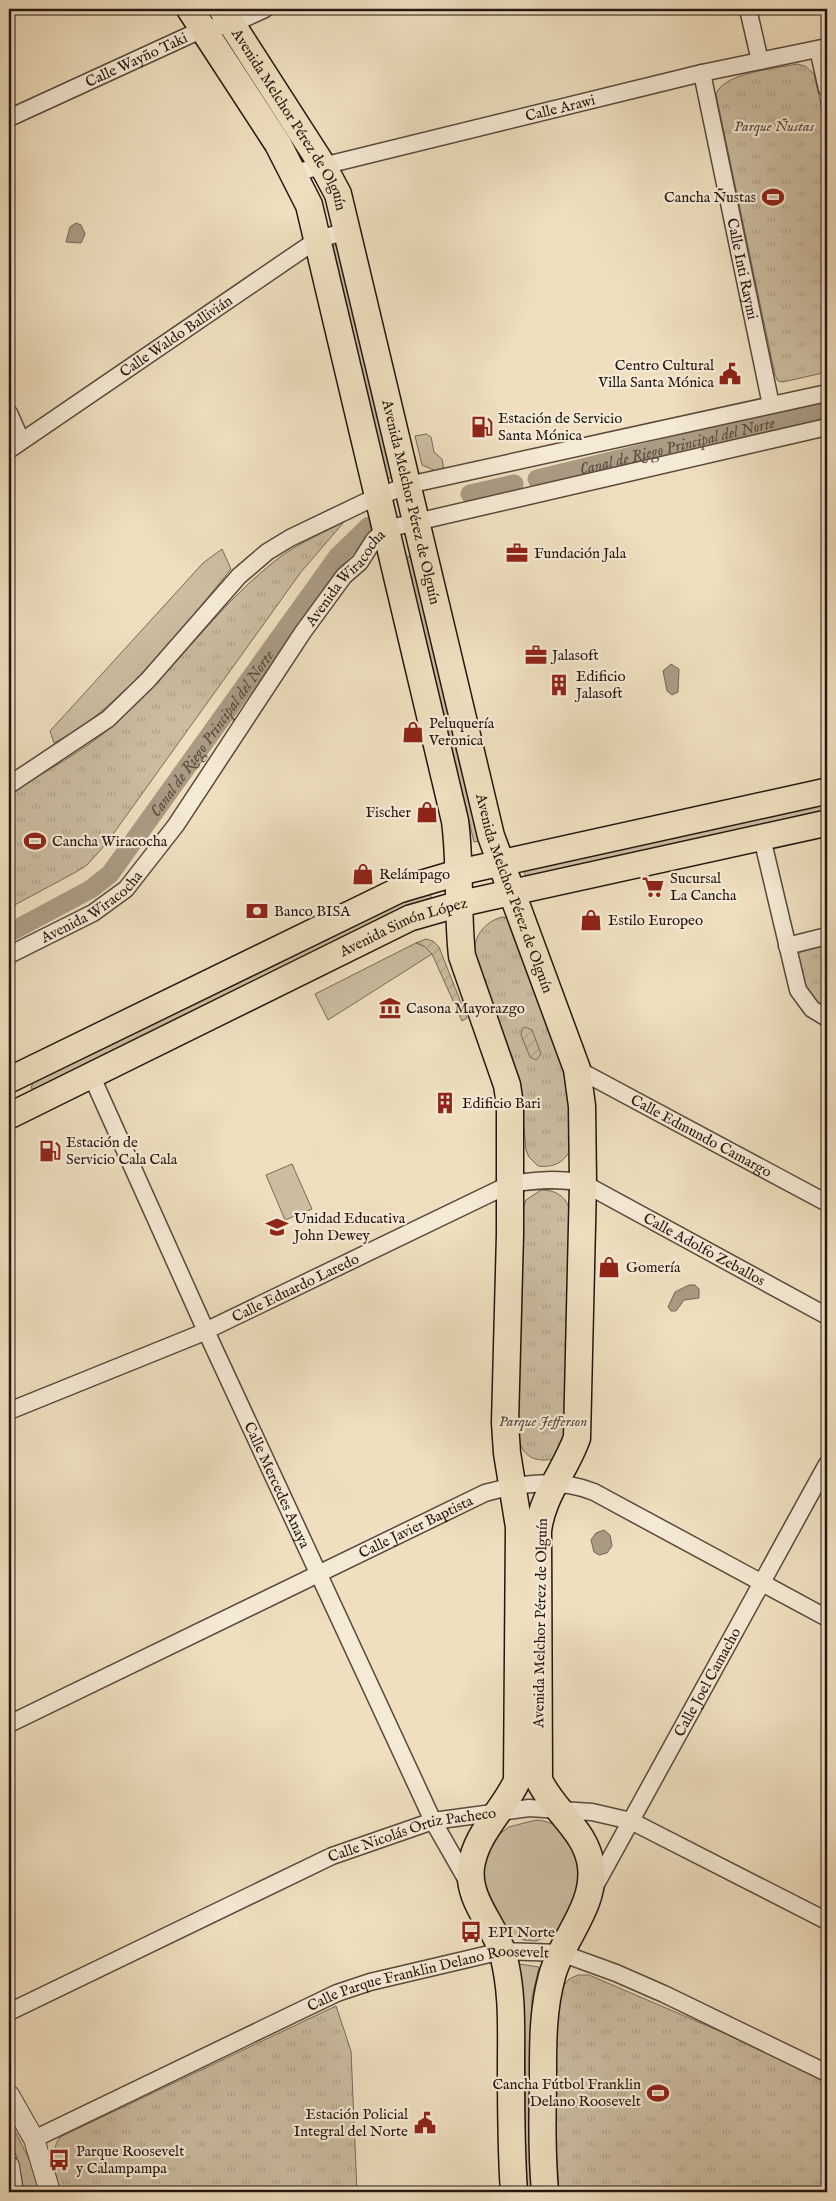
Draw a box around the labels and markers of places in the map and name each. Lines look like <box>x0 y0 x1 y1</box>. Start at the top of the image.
sports icon: Cancha Ñustas <box>760 184 786 210</box>
place label: Cancha Ñustas <box>664 188 756 207</box>
place label: Centro Cultural Villa Santa Mónica <box>597 356 715 392</box>
public building icon: Centro Cultural Villa Santa Mónica <box>717 361 743 387</box>
place label: Estación de Servicio Santa Mónica <box>498 409 622 445</box>
fuel station icon: Estación de Servicio Santa Mónica <box>469 414 495 440</box>
office icon: Fundación Jala <box>504 540 530 566</box>
place label: Fundación Jala <box>534 544 627 563</box>
office icon: Jalasoft <box>523 642 549 668</box>
place label: Jalasoft <box>550 646 599 665</box>
place label: Edificio Jalasoft <box>574 667 626 703</box>
building icon: Edificio Jalasoft <box>546 672 572 698</box>
place label: Peluquería Veronica <box>428 714 495 750</box>
shop icon: Peluquería Veronica <box>400 719 426 745</box>
shop icon: Fischer <box>414 799 440 825</box>
place label: Fischer <box>365 803 411 822</box>
sports icon: Cancha Wiracocha <box>22 828 48 854</box>
place label: Cancha Wiracocha <box>52 832 168 851</box>
shop icon: Relámpago <box>350 861 376 887</box>
place label: Relámpago <box>379 865 450 884</box>
place label: Sucursal La Cancha <box>670 869 737 905</box>
supermarket icon: Sucursal La Cancha <box>640 874 666 900</box>
bank icon: Banco BISA <box>244 898 270 924</box>
place label: Banco BISA <box>274 902 351 921</box>
shop icon: Estilo Europeo <box>578 907 604 933</box>
place label: Estilo Europeo <box>608 911 703 930</box>
museum icon: Casona Mayorazgo <box>377 995 403 1021</box>
place label: Casona Mayorazgo <box>406 999 525 1018</box>
building icon: Edificio Bari <box>432 1090 458 1116</box>
place label: Edificio Bari <box>462 1094 541 1113</box>
place label: Estación de Servicio Cala Cala <box>66 1133 178 1169</box>
fuel station icon: Estación de Servicio Cala Cala <box>37 1138 63 1164</box>
place label: Unidad Educativa John Dewey <box>292 1209 406 1245</box>
school or university icon: Unidad Educativa John Dewey <box>264 1214 290 1240</box>
shop icon: Gomería <box>596 1254 622 1280</box>
place label: Gomería <box>626 1258 681 1277</box>
bus stop icon: EPI Norte <box>458 1919 484 1945</box>
place label: EPI Norte <box>488 1923 555 1942</box>
place label: Cancha Fútbol Franklin Delano Roosevelt <box>492 2075 641 2111</box>
sports icon: Cancha Fútbol Franklin Delano Roosevelt <box>645 2080 671 2106</box>
place label: Estación Policial Integral del Norte <box>294 2105 409 2141</box>
public building icon: Estación Policial Integral del Norte <box>412 2110 438 2136</box>
place label: Parque Roosevelt y Calampampa <box>75 2142 184 2178</box>
bus stop icon: Parque Roosevelt y Calampampa <box>46 2147 72 2173</box>

